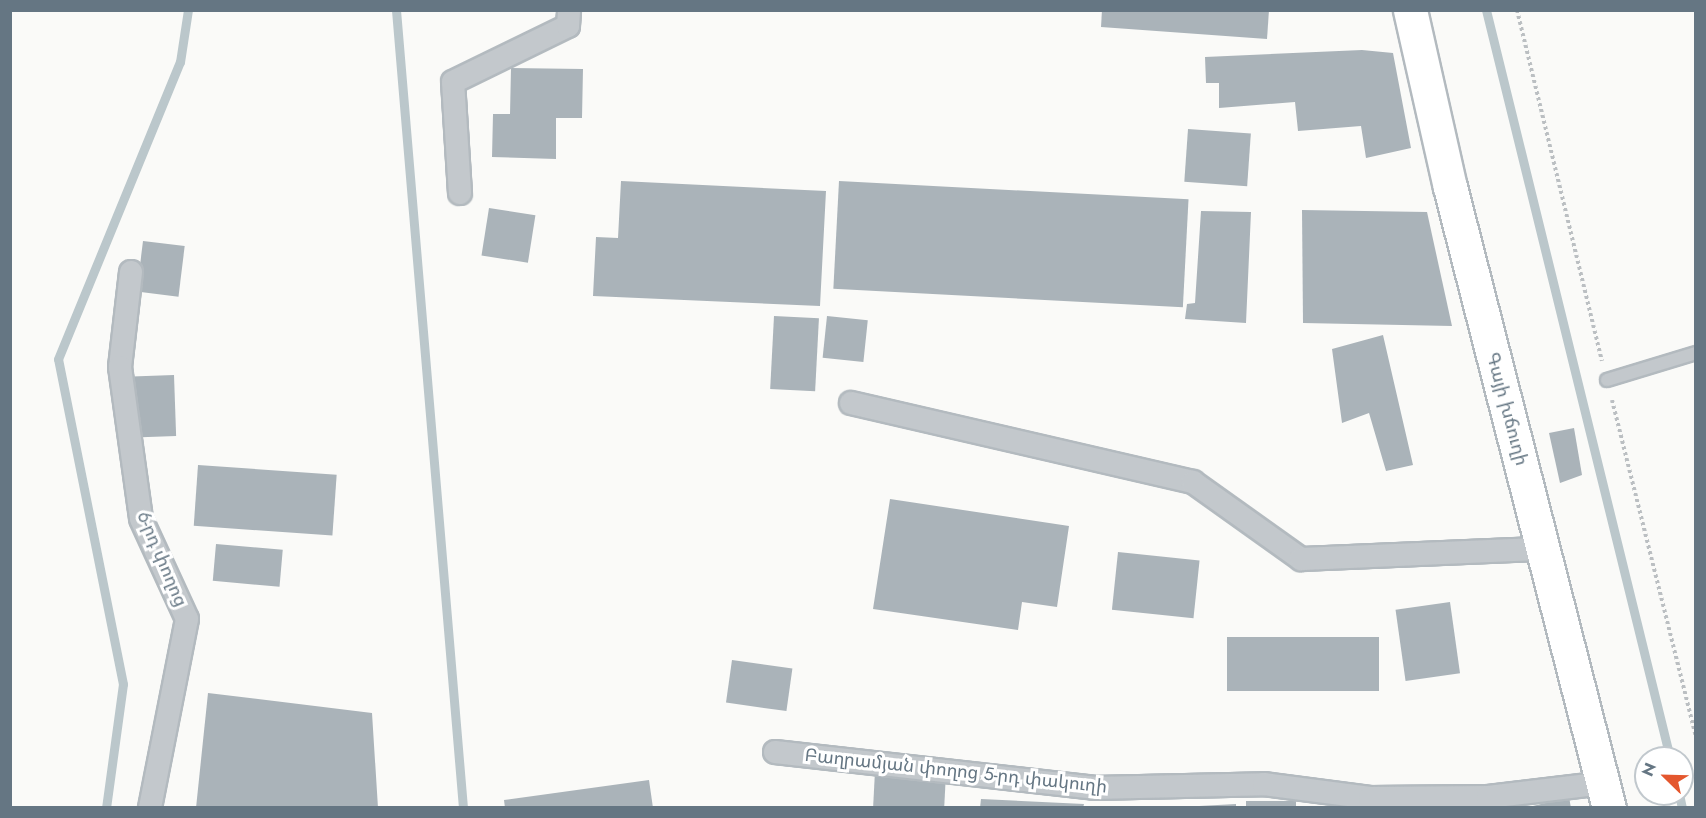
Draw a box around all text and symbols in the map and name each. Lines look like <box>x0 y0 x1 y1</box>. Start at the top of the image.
street label: Գայի խճուղի <box>1482 350 1532 468</box>
street label: 6-րդ փողոց <box>132 508 192 610</box>
street label: Բաղրամյան փողոց 5-րդ փակուղի <box>804 744 1108 798</box>
north arrow <box>1634 746 1694 806</box>
text: N <box>1636 759 1662 780</box>

